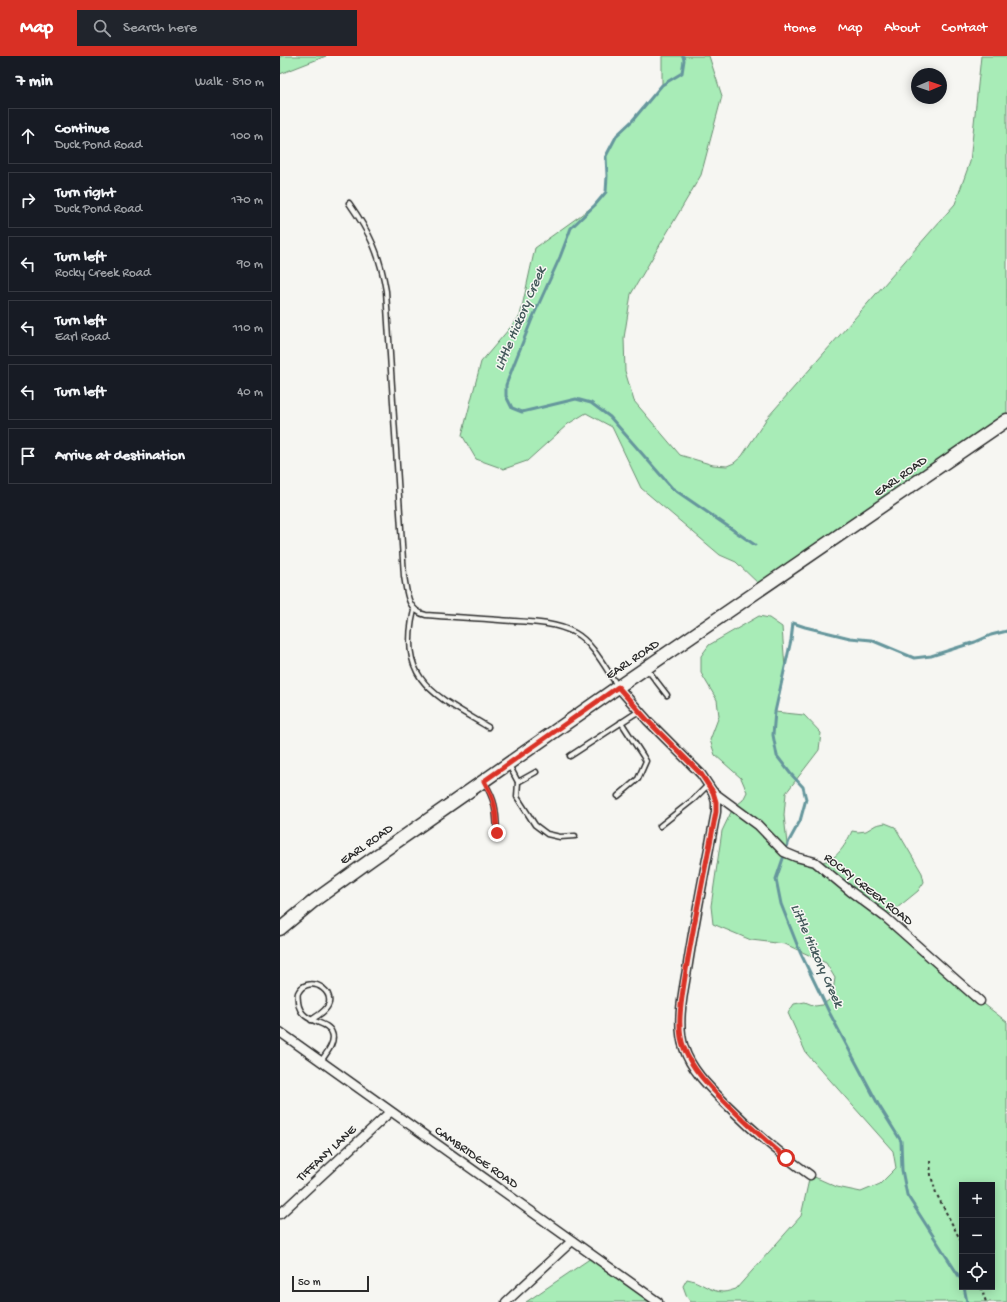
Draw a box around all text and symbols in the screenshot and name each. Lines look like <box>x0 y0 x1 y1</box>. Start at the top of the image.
search box <box>77 10 357 46</box>
text: Map <box>20 17 53 40</box>
icon: search <box>91 17 113 39</box>
text: Search here <box>123 19 197 37</box>
text: Home <box>784 20 816 37</box>
text: Map <box>838 20 862 37</box>
text: About <box>884 20 920 37</box>
text: Contact <box>942 20 987 37</box>
north arrow <box>911 68 947 104</box>
text: 7 min <box>16 72 53 92</box>
text: Walk · 510 m <box>195 75 264 90</box>
text: Continue <box>55 120 109 138</box>
icon: ahead <box>17 125 39 147</box>
text: 100 m <box>231 129 263 144</box>
text: Duck Pond Road <box>55 138 142 153</box>
text: Turn right <box>55 184 115 202</box>
icon: right <box>17 189 39 211</box>
text: 170 m <box>231 193 263 208</box>
text: Duck Pond Road <box>55 202 142 217</box>
text: Turn left <box>55 248 106 266</box>
icon: left <box>17 253 39 275</box>
text: 90 m <box>237 257 263 272</box>
water label: Little Hickory Creek <box>492 263 551 373</box>
text: Rocky Creek Road <box>55 266 151 281</box>
text: Turn left <box>55 312 106 330</box>
icon: left <box>17 317 39 339</box>
text: 110 m <box>233 321 263 336</box>
text: Earl Road <box>55 330 109 345</box>
icon: left <box>17 381 39 403</box>
text: Turn left <box>55 383 106 401</box>
text: 40 m <box>237 385 263 400</box>
icon: arrive <box>17 445 39 467</box>
text: Arrive at destination <box>55 447 185 465</box>
street label: EARL ROAD <box>872 453 931 501</box>
street label: EARL ROAD <box>603 636 663 683</box>
street label: EARL ROAD <box>338 821 397 869</box>
route end <box>488 824 506 842</box>
street label: ROCKY CREEK ROAD <box>820 851 916 930</box>
water label: Little Hickory Creek <box>786 902 847 1012</box>
street label: TIFFANY LANE <box>293 1122 360 1186</box>
street label: CAMBRIDGE ROAD <box>431 1123 521 1193</box>
route start <box>777 1149 795 1167</box>
map controls <box>959 1182 995 1290</box>
button: + <box>959 1182 995 1218</box>
button: − <box>959 1218 995 1254</box>
button: locate <box>959 1254 995 1290</box>
scale bar <box>292 1274 369 1293</box>
text: 50 m <box>298 1277 320 1289</box>

